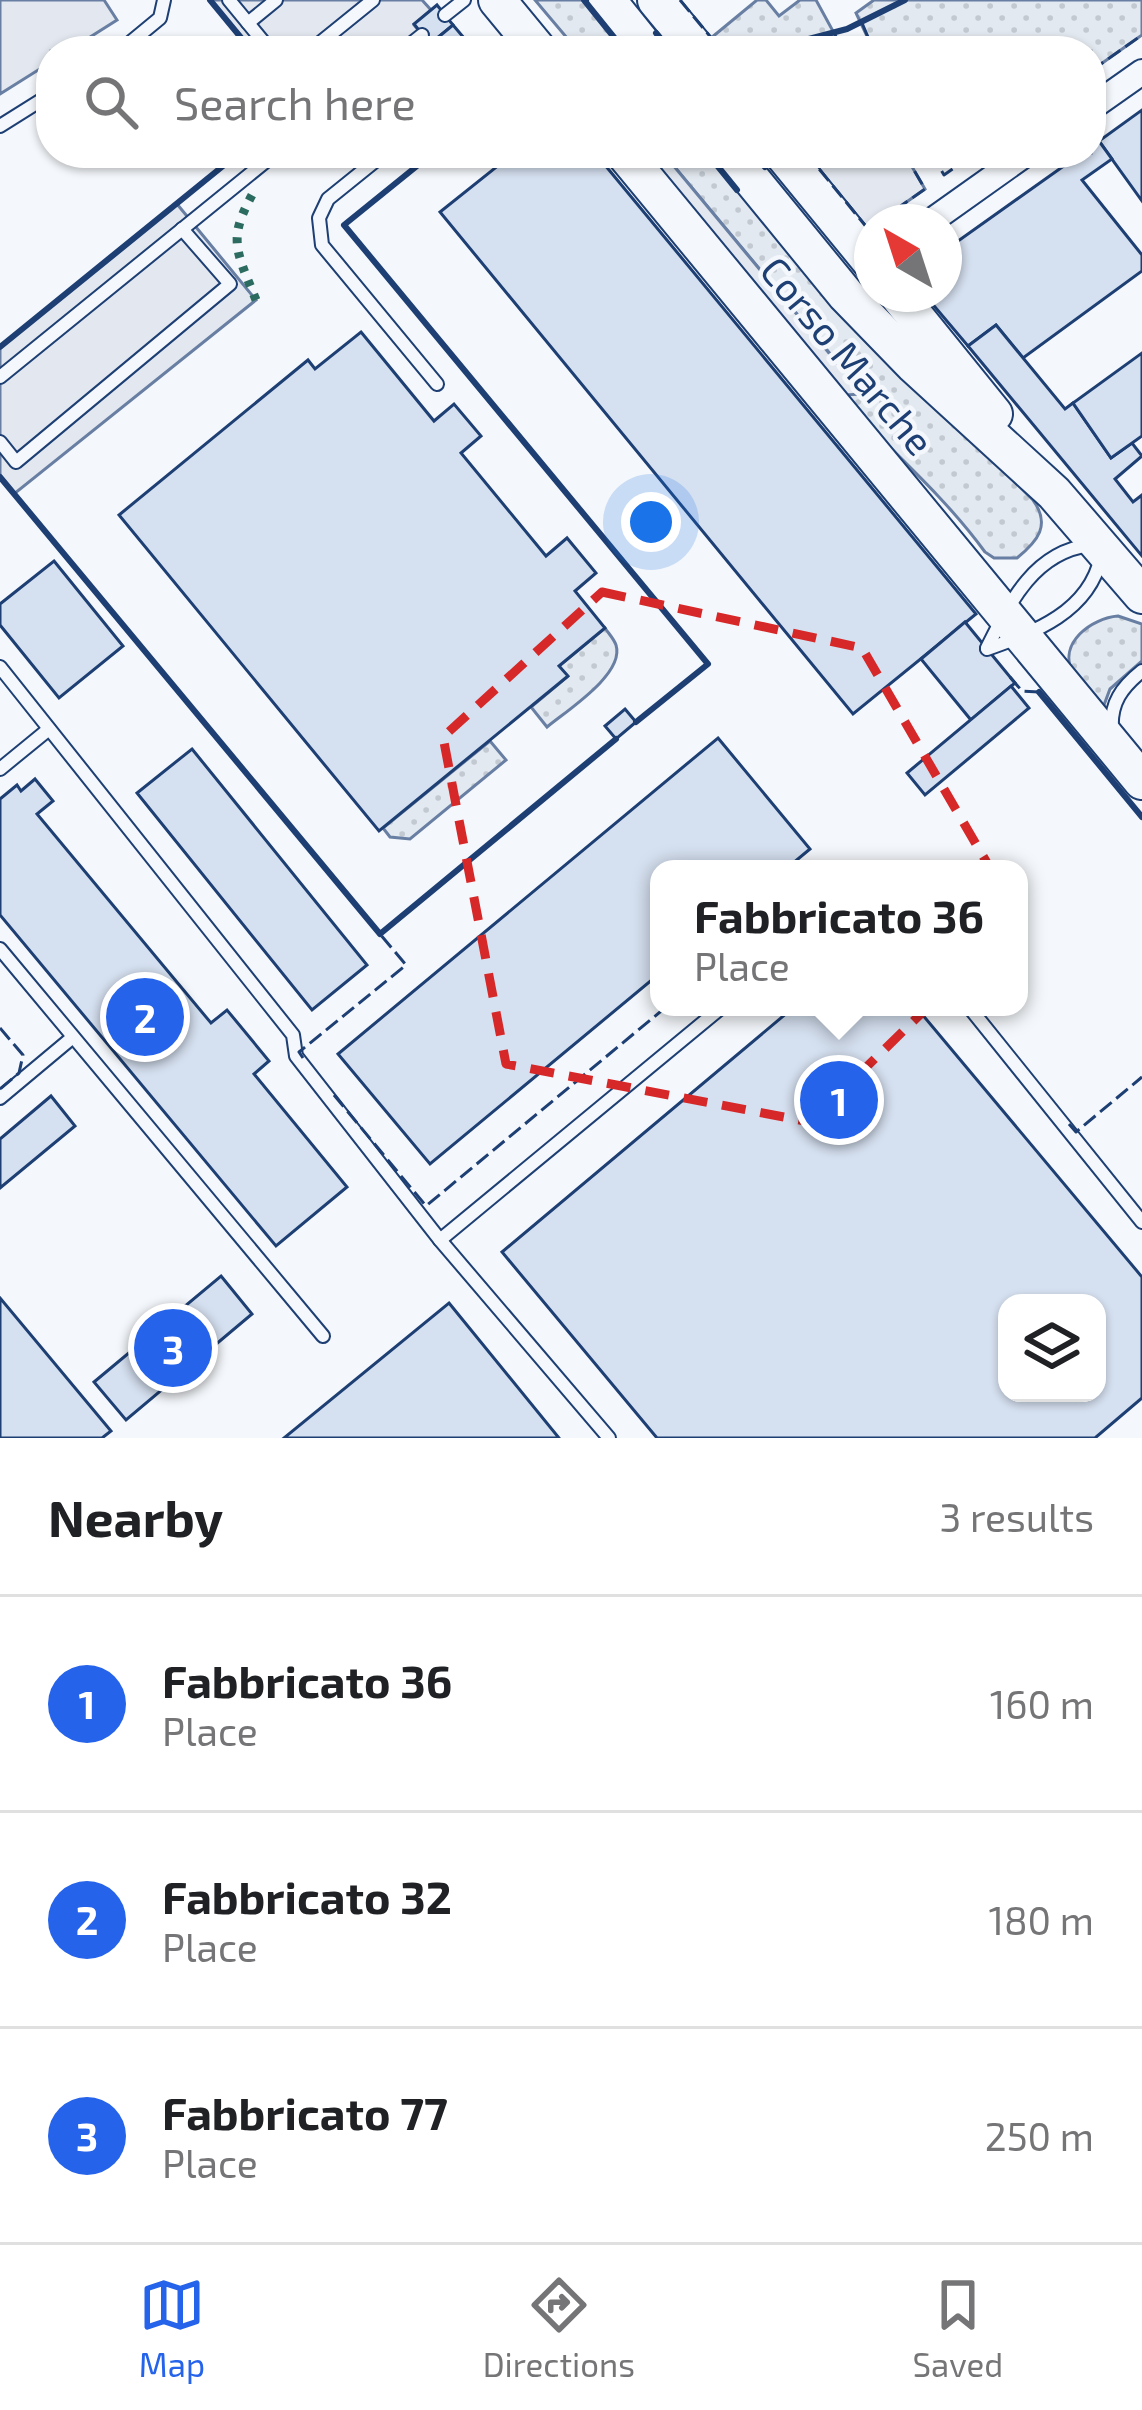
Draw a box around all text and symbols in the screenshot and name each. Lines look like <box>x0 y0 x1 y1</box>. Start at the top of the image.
search box <box>36 36 1106 168</box>
icon: search <box>78 69 144 135</box>
text: Search here <box>174 75 416 129</box>
north arrow <box>854 204 962 312</box>
street label: Corso Marche <box>752 246 945 464</box>
your location <box>621 492 681 552</box>
popup <box>650 860 1028 1016</box>
text: Fabbricato 36 <box>694 888 984 942</box>
text: Place <box>694 942 790 989</box>
pin: 2 <box>106 972 184 1062</box>
pin: 1 <box>800 1055 878 1145</box>
map controls <box>998 1294 1106 1402</box>
button: layers <box>998 1294 1106 1402</box>
pin: 3 <box>134 1303 212 1393</box>
text: Nearby <box>48 1486 223 1547</box>
text: 3 results <box>940 1493 1094 1540</box>
text: Fabbricato 36 <box>162 1653 452 1707</box>
text: 1 <box>79 1680 95 1727</box>
text: 160 m <box>990 1680 1094 1727</box>
text: Place <box>162 1707 258 1754</box>
text: Fabbricato 32 <box>162 1869 452 1923</box>
text: 2 <box>76 1896 98 1943</box>
text: 180 m <box>988 1896 1094 1943</box>
text: Place <box>162 1923 258 1970</box>
text: Fabbricato 77 <box>162 2085 448 2139</box>
text: 3 <box>76 2112 98 2159</box>
text: 250 m <box>985 2112 1094 2159</box>
text: Place <box>162 2139 258 2186</box>
tab: Map <box>139 2272 205 2384</box>
tab: Directions <box>483 2272 635 2384</box>
tab: Saved <box>913 2272 1003 2384</box>

